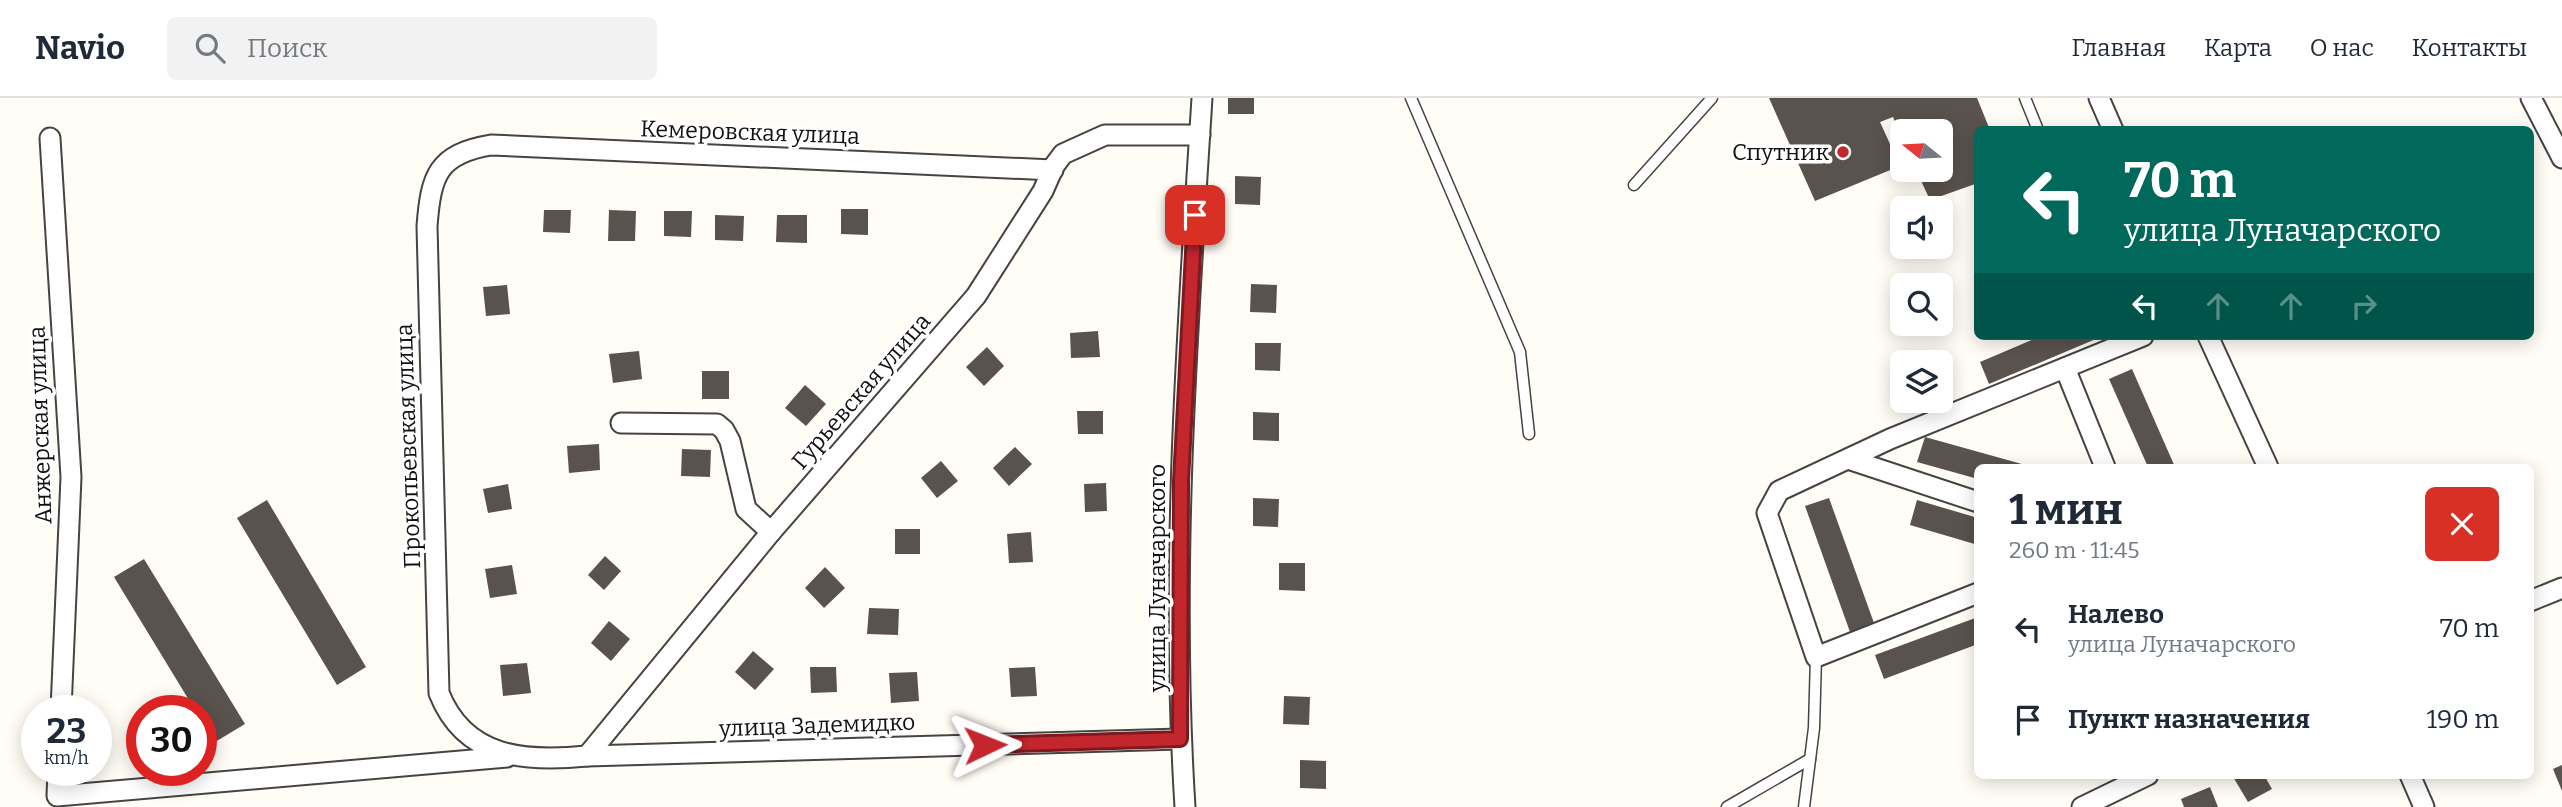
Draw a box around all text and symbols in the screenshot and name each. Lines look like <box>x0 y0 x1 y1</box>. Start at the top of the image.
search box <box>167 17 657 80</box>
text: Navio <box>35 28 125 68</box>
icon: search <box>191 29 229 67</box>
text: Поиск <box>247 33 327 64</box>
text: Главная <box>2071 34 2166 62</box>
text: Карта <box>2204 34 2272 62</box>
text: О нас <box>2310 34 2374 62</box>
text: Контакты <box>2412 34 2527 62</box>
street label: Кемеровская улица <box>640 114 861 150</box>
north arrow <box>1890 119 1953 182</box>
map controls <box>1890 119 1953 413</box>
place label: Спутник <box>1732 138 1829 166</box>
marker: Спутник <box>1835 144 1851 160</box>
text: 70 m <box>2124 151 2236 210</box>
icon: left <box>2009 154 2100 245</box>
pin <box>1165 185 1225 245</box>
icon: arrive <box>1176 196 1214 234</box>
button: sound <box>1890 196 1953 259</box>
text: улица Луначарского <box>2124 211 2441 249</box>
button: search <box>1890 273 1953 336</box>
icon: left <box>2126 287 2164 325</box>
icon: ahead <box>2199 287 2237 325</box>
icon: ahead <box>2272 287 2310 325</box>
icon: right <box>2345 287 2383 325</box>
street label: Гурьевская улица <box>786 307 937 475</box>
street label: Прокопьевская улица <box>390 323 426 569</box>
street label: Анжерская улица <box>23 325 57 524</box>
button: layers <box>1890 350 1953 413</box>
street label: улица Луначарского <box>1143 464 1171 693</box>
text: 1 мин <box>2009 485 2123 535</box>
button: close <box>2425 487 2499 561</box>
text: 260 m · 11:45 <box>2009 536 2140 564</box>
text: Налево <box>2068 599 2164 630</box>
icon: left <box>2009 610 2047 648</box>
text: 70 m <box>2440 613 2499 644</box>
text: улица Луначарского <box>2068 630 2296 658</box>
speed limit sign: 30 <box>126 695 217 786</box>
icon: arrive <box>2009 701 2047 739</box>
text: Пункт назначения <box>2068 704 2310 735</box>
text: 190 m <box>2427 704 2499 735</box>
street label: улица Задемидко <box>717 708 916 742</box>
position arrow <box>948 708 1022 782</box>
text: 23 <box>47 710 86 752</box>
text: km/h <box>44 747 89 769</box>

